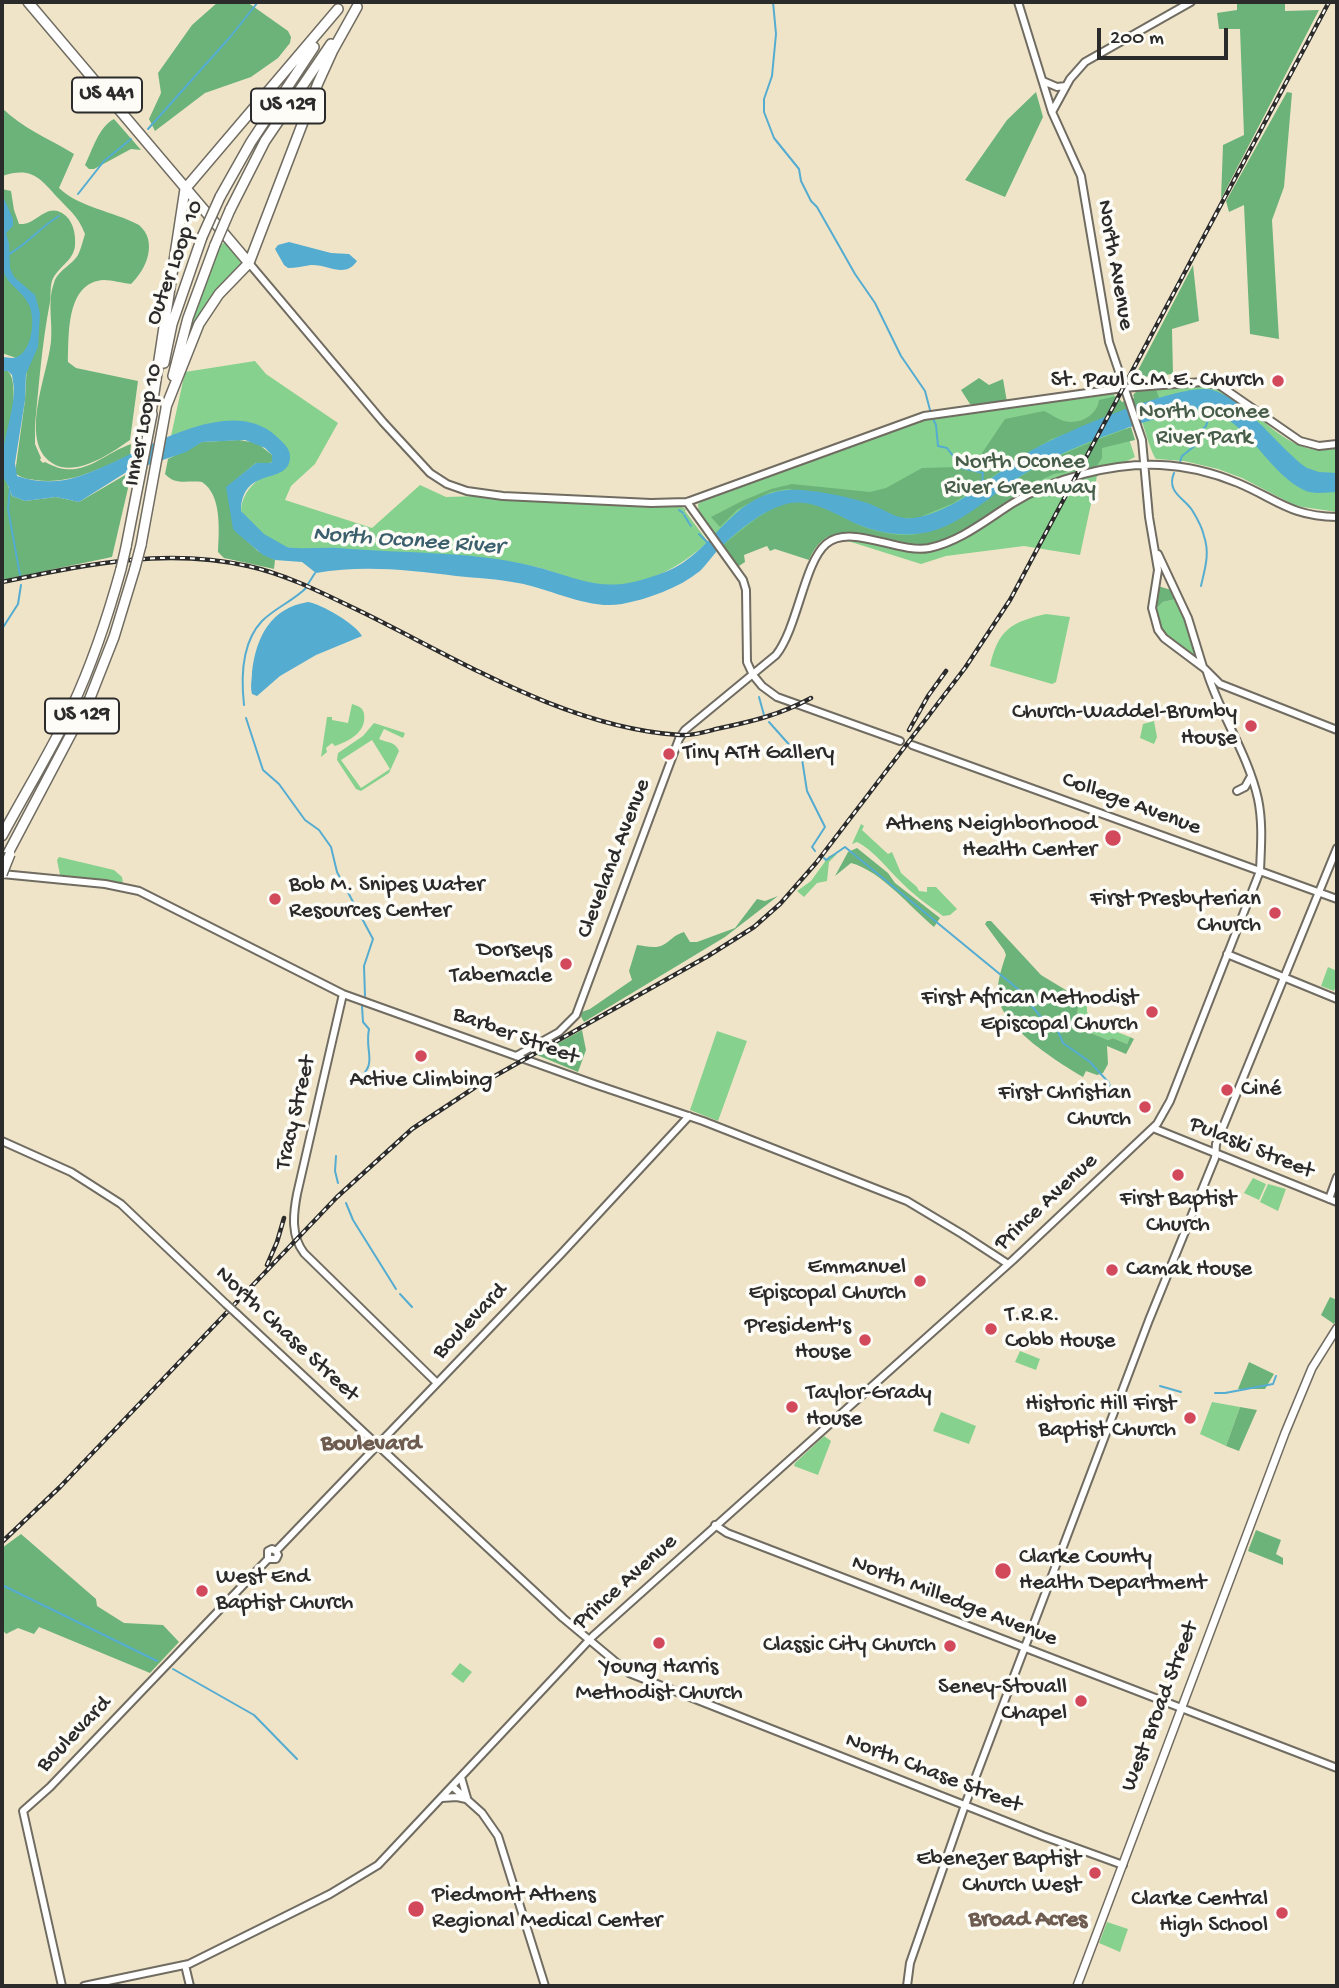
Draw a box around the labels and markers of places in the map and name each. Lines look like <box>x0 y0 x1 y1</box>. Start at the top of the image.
place label: St. Paul C.M.E. Church <box>1051 367 1264 395</box>
marker: St. Paul C.M.E. Church <box>1270 373 1286 389</box>
place label: Church-Waddel-Brumby House <box>1012 699 1237 753</box>
marker: Church-Waddel-Brumby House <box>1243 718 1259 734</box>
place label: Tiny ATH Gallery <box>683 740 834 768</box>
marker: Tiny ATH Gallery <box>661 746 677 762</box>
place label: Athens Neighborhood Health Center <box>886 811 1097 865</box>
marker: Athens Neighborhood Health Center <box>1103 828 1123 848</box>
place label: Bob M. Snipes Water Resources Center <box>289 872 484 926</box>
place label: First Presbyterian Church <box>1090 886 1261 940</box>
marker: Bob M. Snipes Water Resources Center <box>267 891 283 907</box>
marker: First Presbyterian Church <box>1267 905 1283 921</box>
place label: Dorseys Tabernacle <box>450 937 552 991</box>
marker: Dorseys Tabernacle <box>558 956 574 972</box>
place label: First African Methodist Episcopal Church <box>921 985 1138 1039</box>
marker: First African Methodist Episcopal Church <box>1144 1004 1160 1020</box>
marker: Active Climbing <box>413 1048 429 1064</box>
place label: Active Climbing <box>349 1067 493 1095</box>
place label: Ciné <box>1241 1076 1281 1104</box>
place label: First Christian Church <box>998 1080 1131 1134</box>
marker: Ciné <box>1219 1082 1235 1098</box>
marker: First Christian Church <box>1137 1099 1153 1115</box>
marker: First Baptist Church <box>1170 1167 1186 1183</box>
place label: First Baptist Church <box>1120 1186 1236 1240</box>
place label: Emmanuel Episcopal Church <box>749 1254 906 1308</box>
place label: Camak House <box>1126 1256 1252 1284</box>
marker: Camak House <box>1104 1262 1120 1278</box>
marker: Emmanuel Episcopal Church <box>912 1273 928 1289</box>
place label: T.R.R. Cobb House <box>1005 1302 1115 1356</box>
place label: President's House <box>745 1313 851 1367</box>
marker: T.R.R. Cobb House <box>983 1321 999 1337</box>
marker: President's House <box>857 1332 873 1348</box>
place label: Taylor-Grady House <box>806 1380 932 1434</box>
place label: Historic Hill First Baptist Church <box>1025 1391 1176 1445</box>
marker: Taylor-Grady House <box>784 1399 800 1415</box>
marker: Historic Hill First Baptist Church <box>1182 1410 1198 1426</box>
place label: Clarke County Health Department <box>1019 1544 1206 1598</box>
marker: Clarke County Health Department <box>993 1561 1013 1581</box>
place label: West End Baptist Church <box>216 1564 353 1618</box>
marker: West End Baptist Church <box>194 1583 210 1599</box>
place label: Classic City Church <box>763 1632 936 1660</box>
marker: Young Harris Methodist Church <box>651 1635 667 1651</box>
marker: Classic City Church <box>942 1638 958 1654</box>
place label: Young Harris Methodist Church <box>575 1654 743 1708</box>
place label: Seney-Stovall Chapel <box>938 1674 1067 1728</box>
marker: Seney-Stovall Chapel <box>1073 1693 1089 1709</box>
place label: Ebenezer Baptist Church West <box>916 1846 1081 1900</box>
marker: Ebenezer Baptist Church West <box>1087 1865 1103 1881</box>
place label: Piedmont Athens Regional Medical Center <box>432 1882 662 1936</box>
place label: Clarke Central High School <box>1131 1886 1268 1940</box>
marker: Piedmont Athens Regional Medical Center <box>406 1899 426 1919</box>
marker: Clarke Central High School <box>1274 1905 1290 1921</box>

